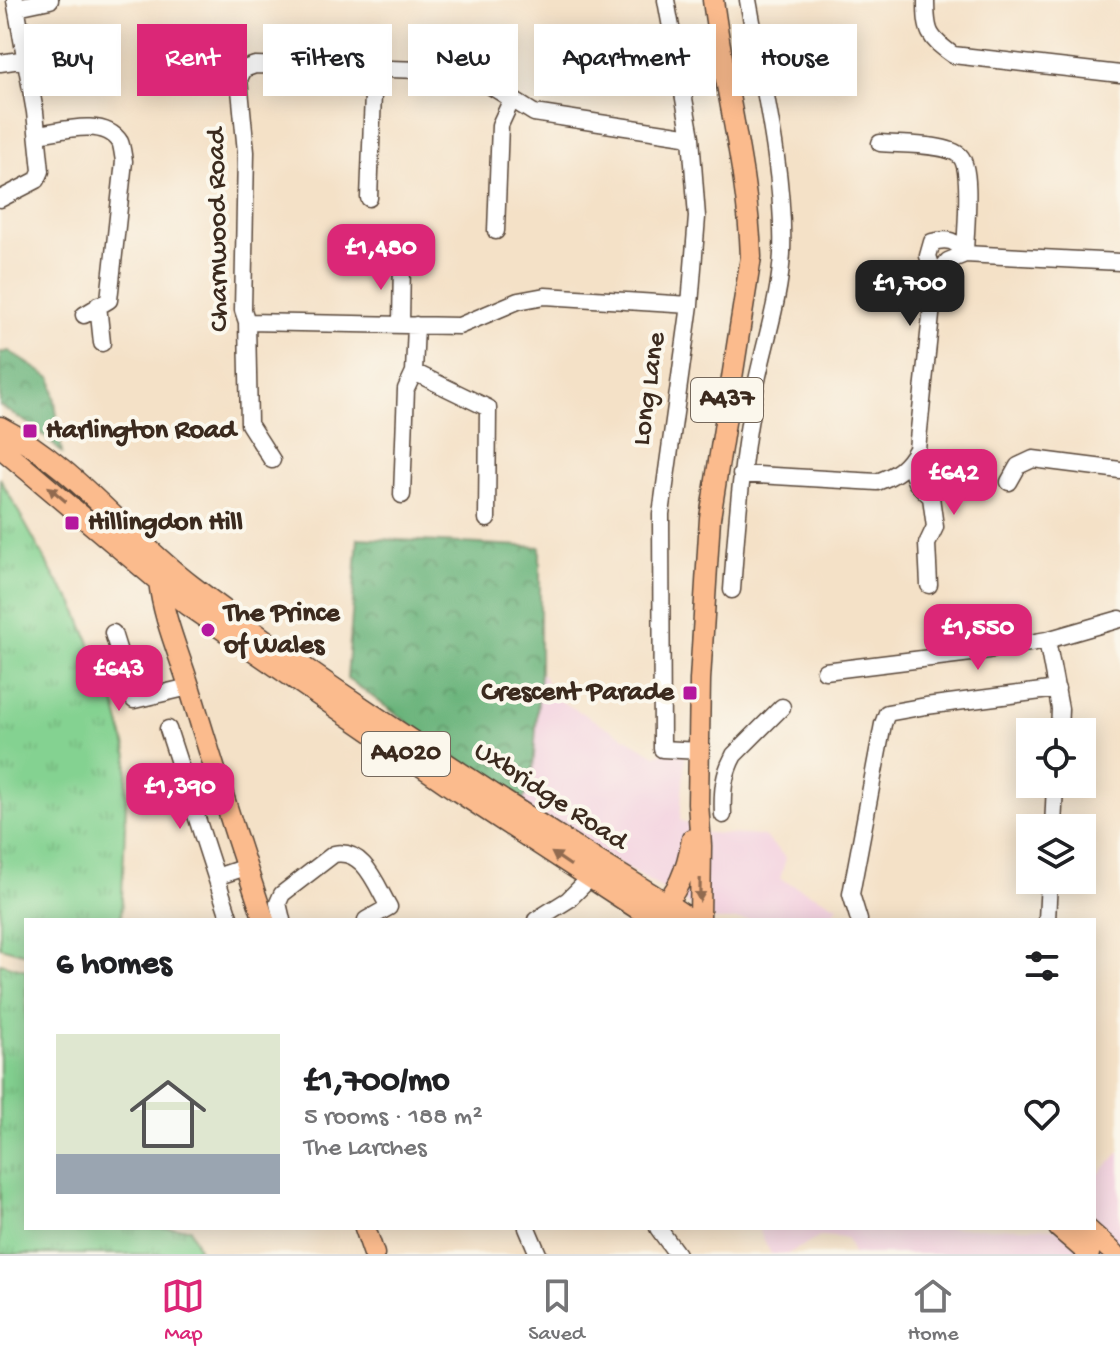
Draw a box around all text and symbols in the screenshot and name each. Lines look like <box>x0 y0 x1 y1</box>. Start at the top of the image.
chip: Buy <box>24 24 121 96</box>
chip: Rent <box>137 24 247 96</box>
chip: Filters <box>263 24 392 96</box>
chip: New <box>408 24 518 96</box>
chip: Apartment <box>534 24 716 96</box>
chip: House <box>732 24 857 96</box>
street label: Charnwood Road <box>201 125 237 332</box>
pin: £1,480 <box>316 224 446 292</box>
text: £1,480 <box>345 234 417 265</box>
pin: £1,700 <box>845 260 975 328</box>
text: £1,700 <box>873 270 947 301</box>
street label: Long Lane <box>626 330 674 448</box>
road number: A437 <box>691 378 763 422</box>
place label: Harlington Road <box>46 415 239 448</box>
marker: Harlington Road <box>21 422 39 440</box>
pin: £642 <box>907 449 1001 517</box>
text: £642 <box>929 459 979 490</box>
one-way arrow <box>48 486 68 503</box>
place label: Hillingdon Hill <box>88 507 243 540</box>
marker: Hillingdon Hill <box>63 514 81 532</box>
place label: The Prince of Wales <box>222 598 341 663</box>
pin: £1,550 <box>913 604 1043 672</box>
text: £1,550 <box>942 614 1014 645</box>
marker: The Prince of Wales <box>199 621 217 639</box>
pin: £643 <box>72 645 166 713</box>
text: £643 <box>94 655 144 686</box>
place label: Crescent Parade <box>482 677 676 710</box>
marker: Crescent Parade <box>681 684 699 702</box>
map controls <box>1016 718 1096 894</box>
button: locate <box>1016 718 1096 798</box>
road number: A4020 <box>362 732 450 776</box>
street label: Uxbridge Road <box>467 735 635 860</box>
pin: £1,390 <box>115 763 245 831</box>
text: £1,390 <box>144 773 216 804</box>
button: layers <box>1016 814 1096 894</box>
one-way arrow <box>551 852 572 867</box>
one-way arrow <box>694 878 706 903</box>
icon: filters <box>1020 944 1064 988</box>
text: 6 homes <box>56 946 171 986</box>
text: £1,700/mo <box>304 1063 450 1103</box>
icon: home <box>120 1066 216 1162</box>
icon: heart <box>1020 1092 1064 1136</box>
text: 5 rooms · 188 m² <box>304 1103 482 1134</box>
text: The Larches <box>304 1134 427 1165</box>
tab: Map <box>161 1274 205 1348</box>
tab: Saved <box>528 1274 585 1348</box>
tab: Home <box>908 1274 959 1348</box>

